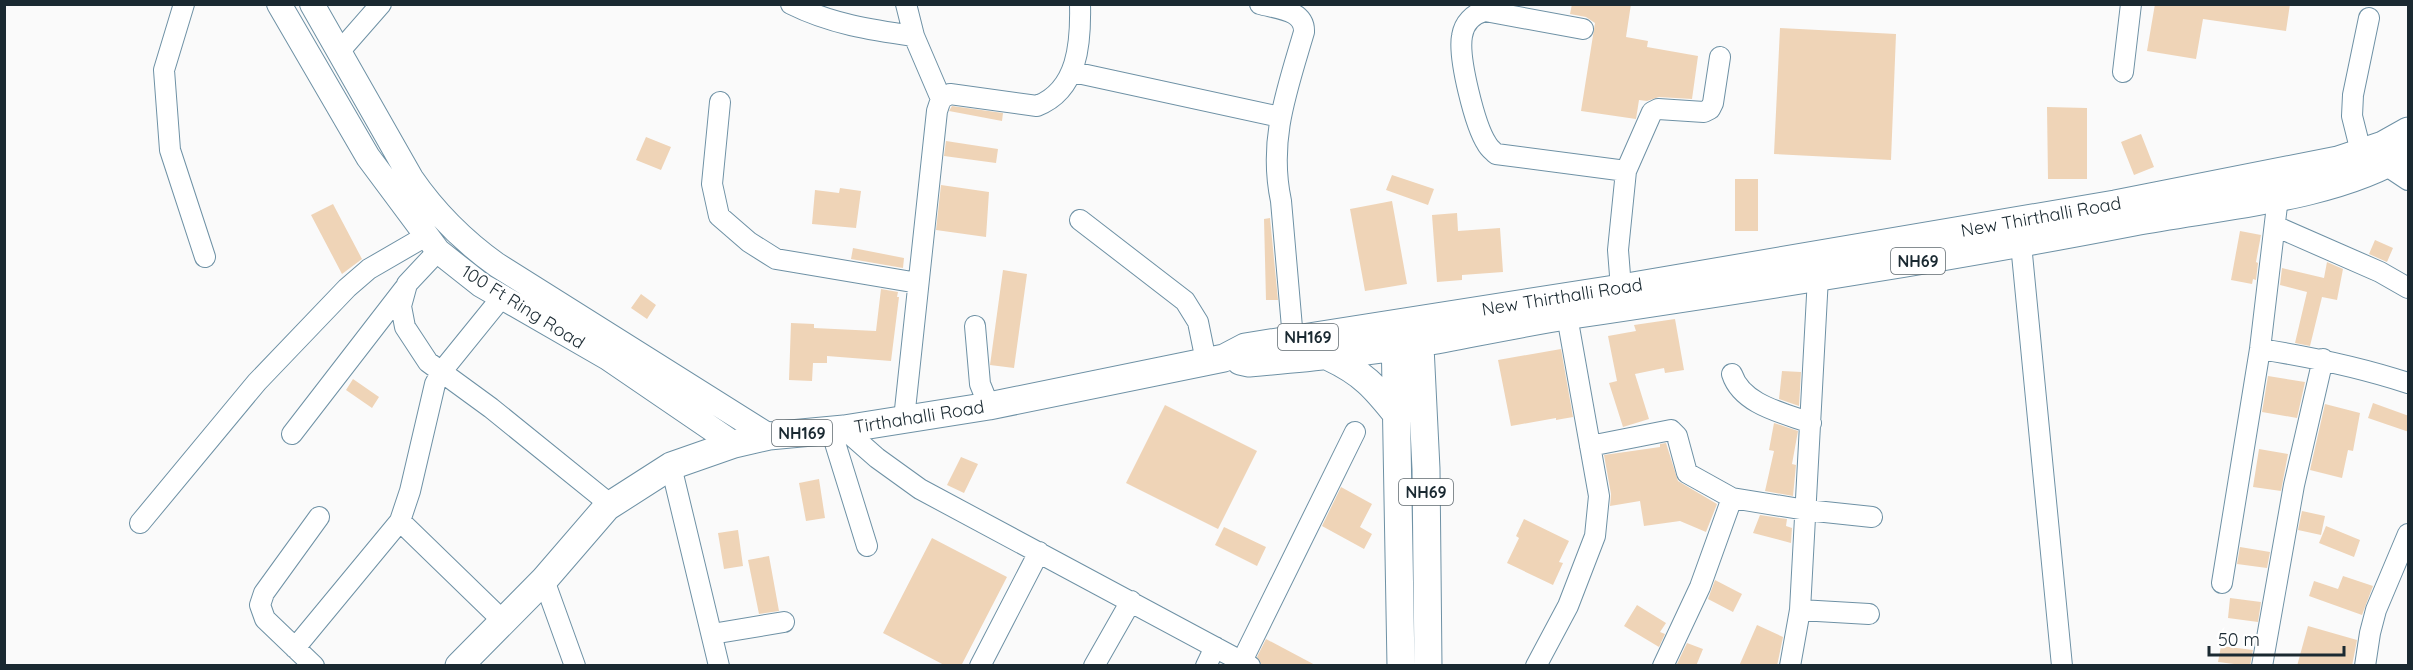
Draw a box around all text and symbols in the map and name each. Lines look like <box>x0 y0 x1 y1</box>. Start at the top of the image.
street label: New Thirthalli Road <box>1959 191 2123 242</box>
road number: NH69 <box>1891 248 1945 274</box>
street label: 100 Ft Ring Road <box>457 259 589 354</box>
street label: New Thirthalli Road <box>1480 272 1644 321</box>
road number: NH169 <box>1278 324 1338 350</box>
street label: Tirthahalli Road <box>852 395 986 438</box>
road number: NH169 <box>772 420 832 446</box>
road number: NH69 <box>1399 479 1453 505</box>
scale bar <box>2209 619 2344 657</box>
text: 50 m <box>2218 628 2260 651</box>

